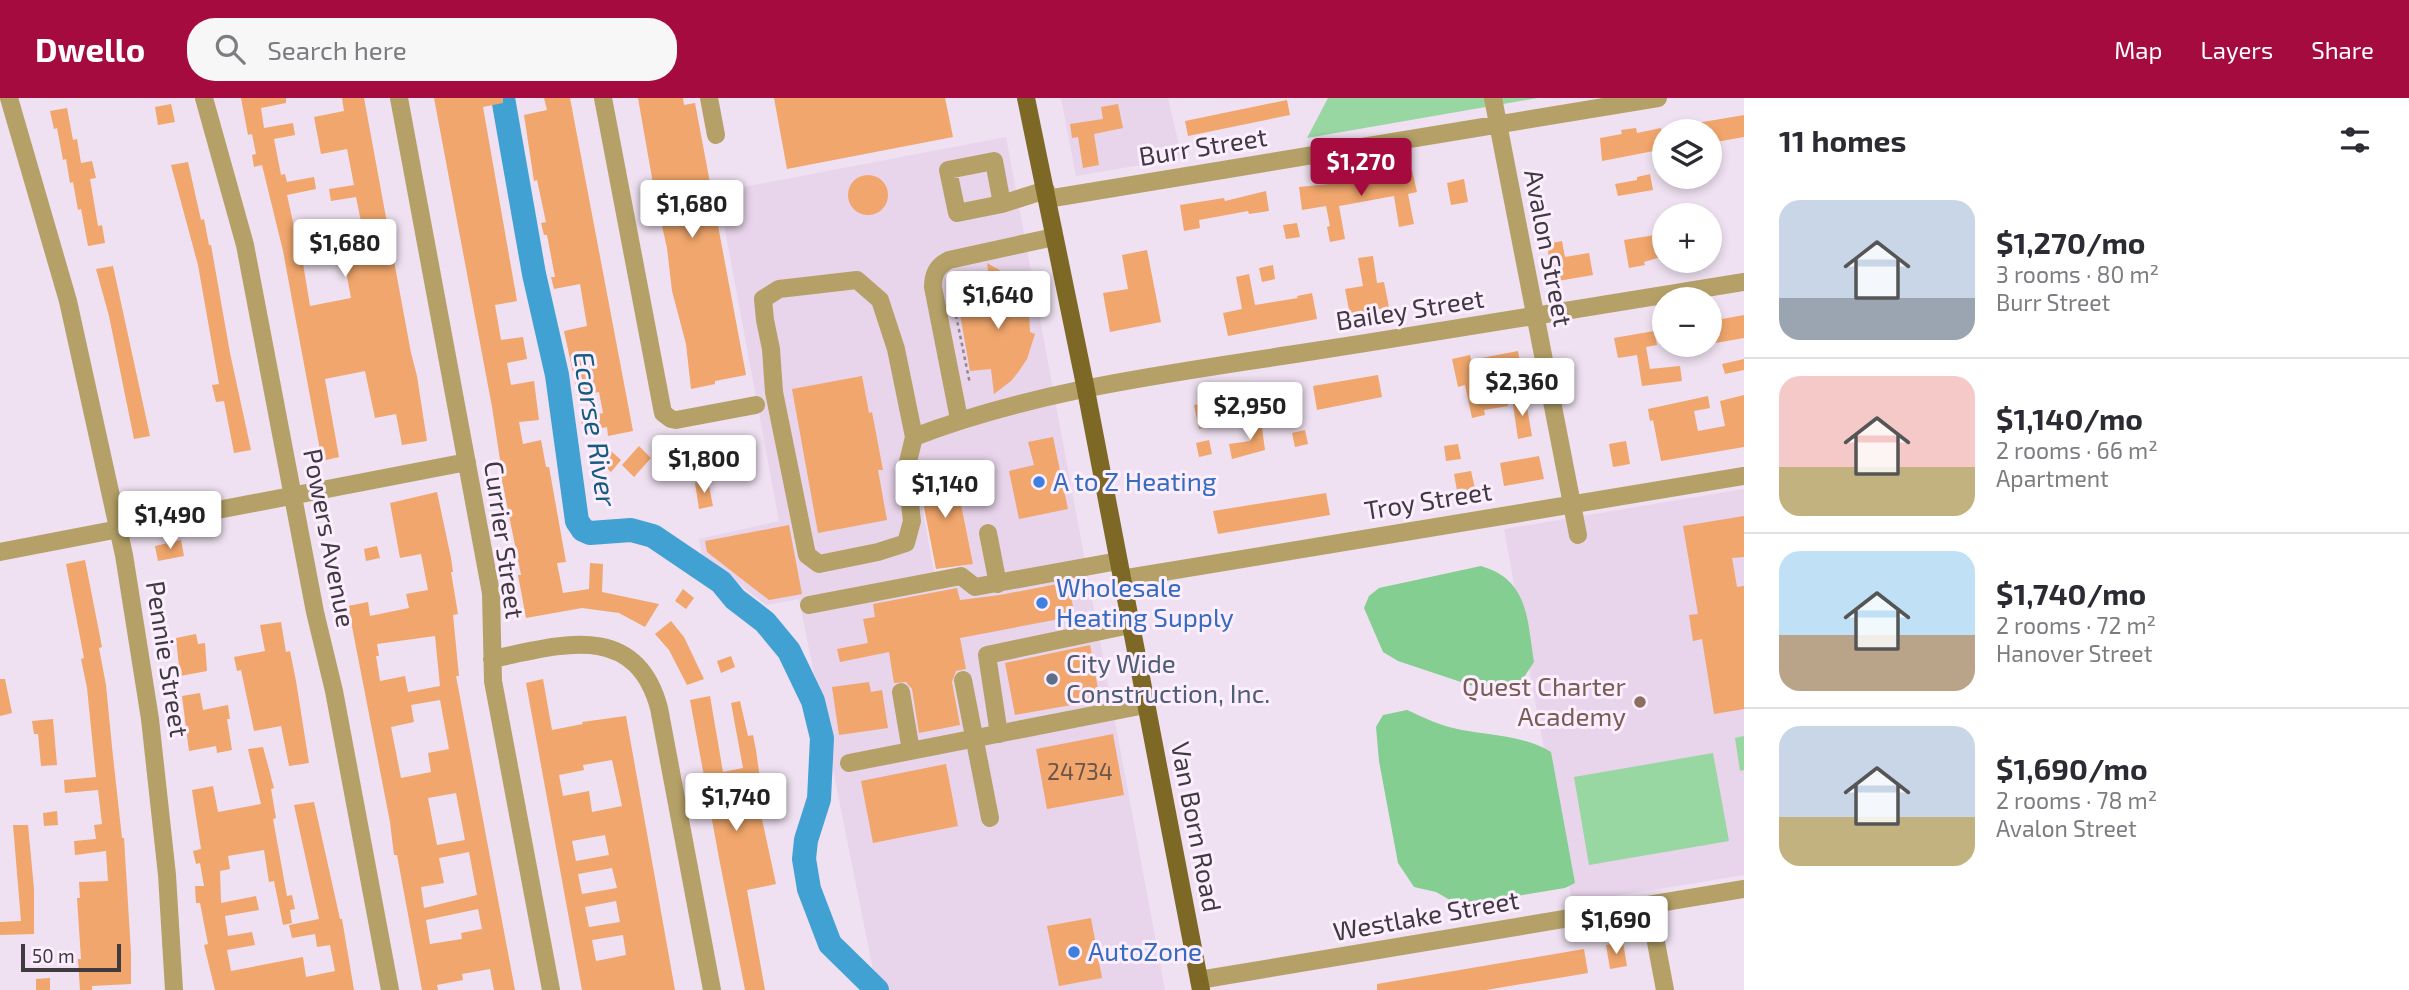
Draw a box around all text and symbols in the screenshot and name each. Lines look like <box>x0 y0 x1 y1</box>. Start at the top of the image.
search box <box>187 18 677 81</box>
text: Dwello <box>35 29 145 69</box>
icon: search <box>211 30 249 68</box>
text: Search here <box>267 34 407 65</box>
text: Map <box>2114 35 2162 64</box>
text: Layers <box>2200 35 2273 64</box>
text: Share <box>2311 35 2374 64</box>
map controls <box>1652 119 1722 357</box>
button: layers <box>1652 119 1722 189</box>
street label: Burr Street <box>1136 120 1269 171</box>
icon: filters <box>2336 121 2374 159</box>
text: 11 homes <box>1779 122 1906 158</box>
pin: $1,270 <box>1304 139 1418 198</box>
text: $1,270 <box>1327 147 1395 175</box>
street label: Avalon Street <box>1519 167 1580 329</box>
pin: $1,680 <box>635 180 749 240</box>
text: $1,680 <box>656 189 728 217</box>
button: + <box>1652 203 1722 273</box>
pin: $1,680 <box>288 220 402 279</box>
text: $1,270/mo <box>1996 224 2146 260</box>
text: $1,680 <box>309 228 381 256</box>
icon: home <box>1835 228 1919 312</box>
text: 3 rooms · 80 m² <box>1996 260 2159 288</box>
pin: $1,640 <box>941 272 1055 331</box>
text: $1,640 <box>962 280 1034 308</box>
street label: Bailey Street <box>1333 281 1486 336</box>
button: − <box>1652 287 1722 357</box>
text: Burr Street <box>1996 288 2110 316</box>
water label: Ecorse River <box>567 349 625 510</box>
pin: $2,360 <box>1465 358 1579 418</box>
text: $2,360 <box>1485 367 1559 395</box>
pin: $2,950 <box>1193 382 1307 442</box>
text: $2,950 <box>1213 391 1287 419</box>
text: $1,140/mo <box>1996 400 2143 436</box>
icon: home <box>1835 404 1919 488</box>
pin: $1,800 <box>647 436 761 495</box>
text: 2 rooms · 66 m² <box>1996 436 2158 464</box>
text: $1,800 <box>668 444 740 472</box>
street label: Powers Avenue <box>298 446 363 630</box>
street label: Currier Street <box>479 459 532 621</box>
pin: $1,140 <box>888 460 1002 520</box>
text: Apartment <box>1996 464 2109 492</box>
place label: A to Z Heating <box>1053 465 1216 496</box>
text: $1,140 <box>912 469 978 497</box>
marker: A to Z Heating <box>1031 474 1047 490</box>
street label: Troy Street <box>1362 474 1494 525</box>
pin: $1,490 <box>113 491 227 551</box>
text: $1,490 <box>134 500 206 528</box>
place label: Wholesale Heating Supply <box>1056 571 1234 632</box>
text: $1,740/mo <box>1996 575 2146 611</box>
street label: Pennie Street <box>141 578 196 739</box>
icon: home <box>1835 579 1919 663</box>
marker: Wholesale Heating Supply <box>1034 595 1050 611</box>
text: 2 rooms · 72 m² <box>1996 611 2156 639</box>
text: Hanover Street <box>1996 639 2152 667</box>
place label: City Wide Construction, Inc. <box>1066 647 1270 708</box>
place label: Quest Charter Academy <box>1462 670 1626 731</box>
marker: City Wide Construction, Inc. <box>1044 671 1060 687</box>
marker: Quest Charter Academy <box>1632 694 1648 710</box>
street label: Van Born Road <box>1166 739 1229 914</box>
text: $1,690/mo <box>1996 750 2148 786</box>
icon: home <box>1835 754 1919 838</box>
house number: 24734 <box>1047 757 1113 785</box>
pin: $1,740 <box>679 774 793 833</box>
text: $1,740 <box>701 782 771 810</box>
text: 2 rooms · 78 m² <box>1996 786 2157 814</box>
text: Avalon Street <box>1996 814 2137 842</box>
street label: Westlake Street <box>1330 883 1521 946</box>
pin: $1,690 <box>1559 896 1673 956</box>
text: $1,690 <box>1581 905 1651 933</box>
place label: AutoZone <box>1088 935 1202 966</box>
scale bar <box>21 941 121 973</box>
text: 50 m <box>32 944 75 967</box>
marker: AutoZone <box>1066 944 1082 960</box>

